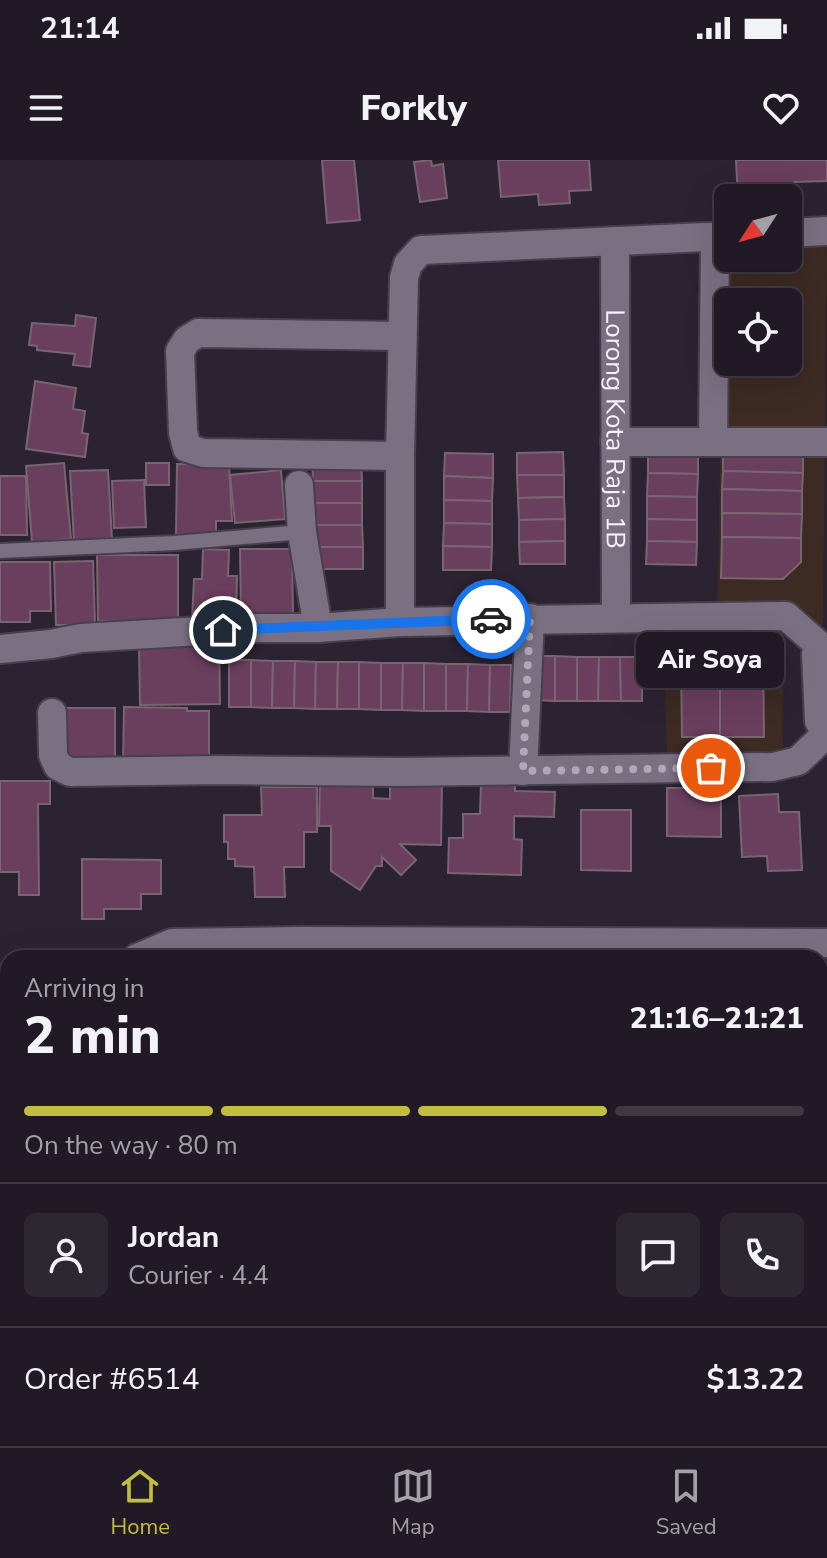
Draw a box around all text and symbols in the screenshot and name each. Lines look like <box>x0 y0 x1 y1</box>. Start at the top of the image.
text: 21:14 <box>40 8 119 49</box>
text: Forkly <box>360 84 467 133</box>
icon: menu <box>24 86 68 130</box>
icon: heart <box>759 86 803 130</box>
north arrow <box>714 184 802 272</box>
map controls <box>714 184 802 376</box>
button: locate <box>714 288 802 376</box>
street label: Lorong Kota Raja 1B <box>597 309 633 549</box>
courier <box>451 579 531 659</box>
pin <box>189 596 257 664</box>
icon: car <box>469 597 513 641</box>
icon: home <box>201 608 245 652</box>
callout: Air Soya <box>637 632 785 688</box>
text: Air Soya <box>658 642 762 677</box>
pin <box>677 734 745 802</box>
icon: bag <box>689 746 733 790</box>
text: Arriving in <box>24 971 145 1006</box>
text: 21:16–21:21 <box>629 998 804 1039</box>
text: 2 min <box>24 1000 161 1071</box>
text: On the way · 80 m <box>24 1128 238 1163</box>
button: person <box>24 1213 108 1297</box>
button: chat <box>616 1213 700 1297</box>
button: phone <box>720 1213 804 1297</box>
text: Jordan <box>128 1217 219 1258</box>
text: Courier · 4.4 <box>128 1258 269 1293</box>
text: Order #6514 <box>24 1359 199 1400</box>
text: $13.22 <box>707 1359 804 1400</box>
tab: Home <box>110 1464 170 1542</box>
tab: Map <box>391 1464 435 1542</box>
tab: Saved <box>656 1464 717 1542</box>

